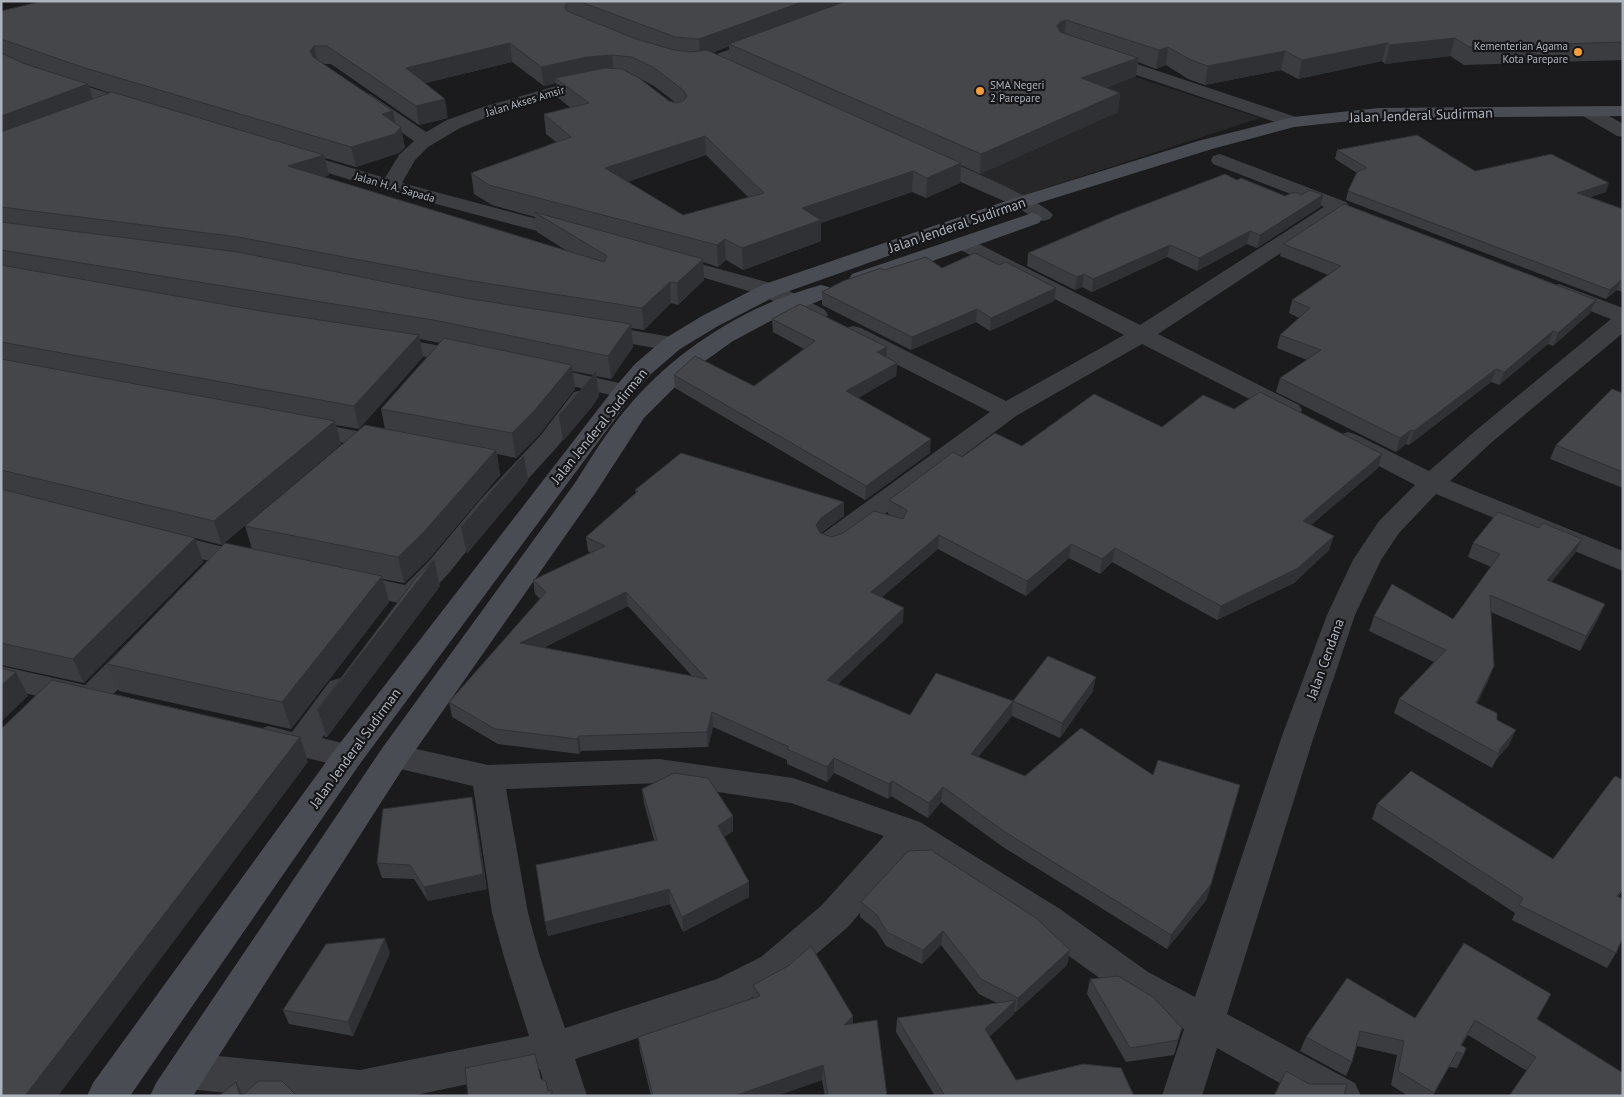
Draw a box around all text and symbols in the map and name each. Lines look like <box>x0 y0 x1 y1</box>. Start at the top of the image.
place label: Kementerian Agama Kota Parepare <box>1474 39 1568 66</box>
marker: Kementerian Agama Kota Parepare <box>1572 46 1584 58</box>
place label: SMA Negeri 2 Parepare <box>990 78 1045 105</box>
street label: Jalan Akses Amsir <box>483 82 566 120</box>
marker: SMA Negeri 2 Parepare <box>974 85 986 97</box>
street label: Jalan Jenderal Sudirman <box>1348 104 1493 127</box>
street label: Jalan H. A. Sapada <box>352 169 437 205</box>
street label: Jalan Jenderal Sudirman <box>885 193 1028 257</box>
street label: Jalan Jenderal Sudirman <box>546 365 651 488</box>
street label: Jalan Cendana <box>1302 616 1348 703</box>
street label: Jalan Jenderal Sudirman <box>305 685 404 812</box>

